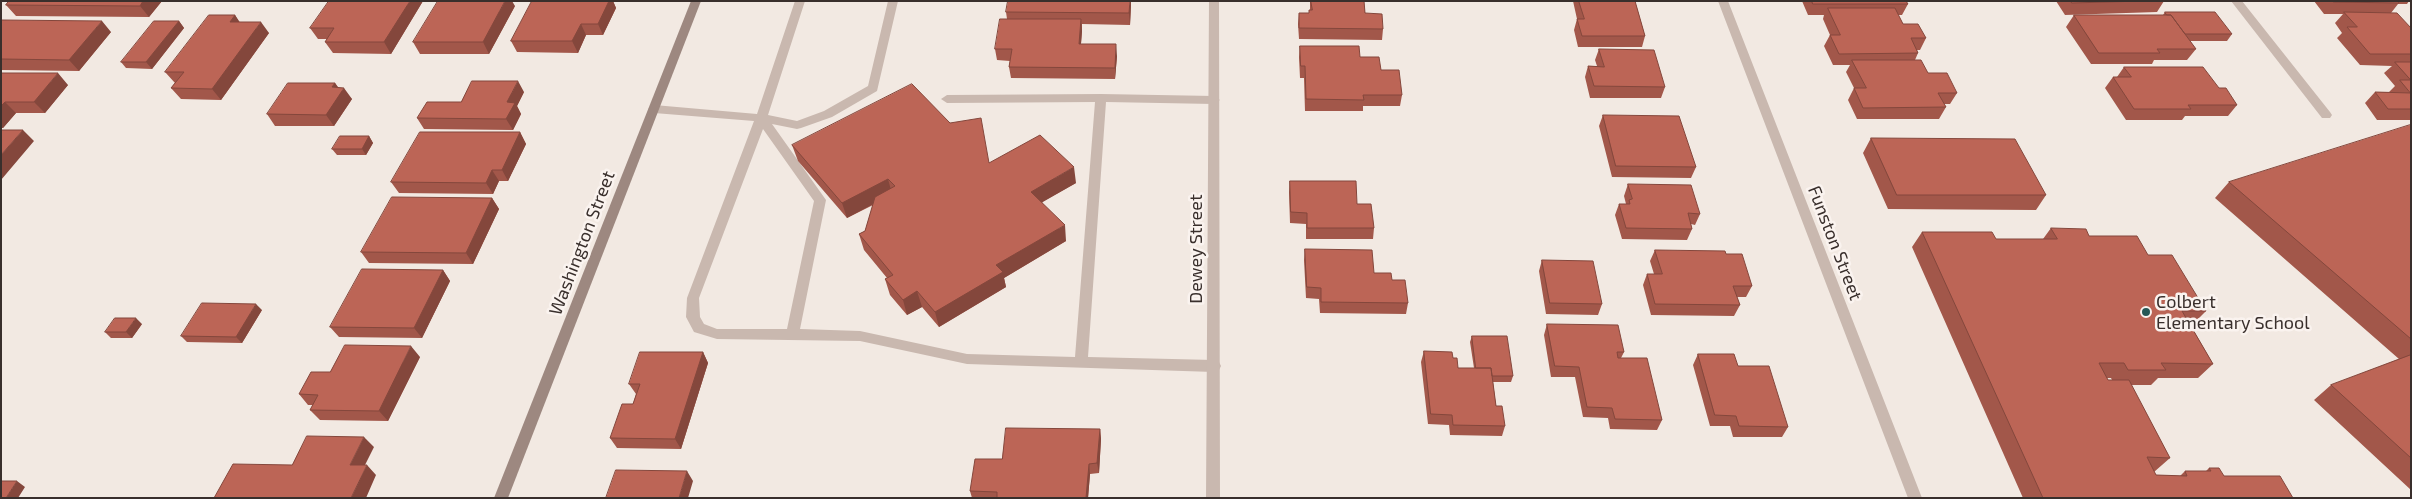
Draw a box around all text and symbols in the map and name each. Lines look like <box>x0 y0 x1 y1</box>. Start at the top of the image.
street label: Washington Street <box>545 168 619 318</box>
street label: Funston Street <box>1803 183 1867 303</box>
street label: Dewey Street <box>1185 194 1207 304</box>
place label: Colbert Elementary School <box>2156 291 2310 334</box>
marker: Colbert Elementary School <box>2140 306 2152 318</box>

